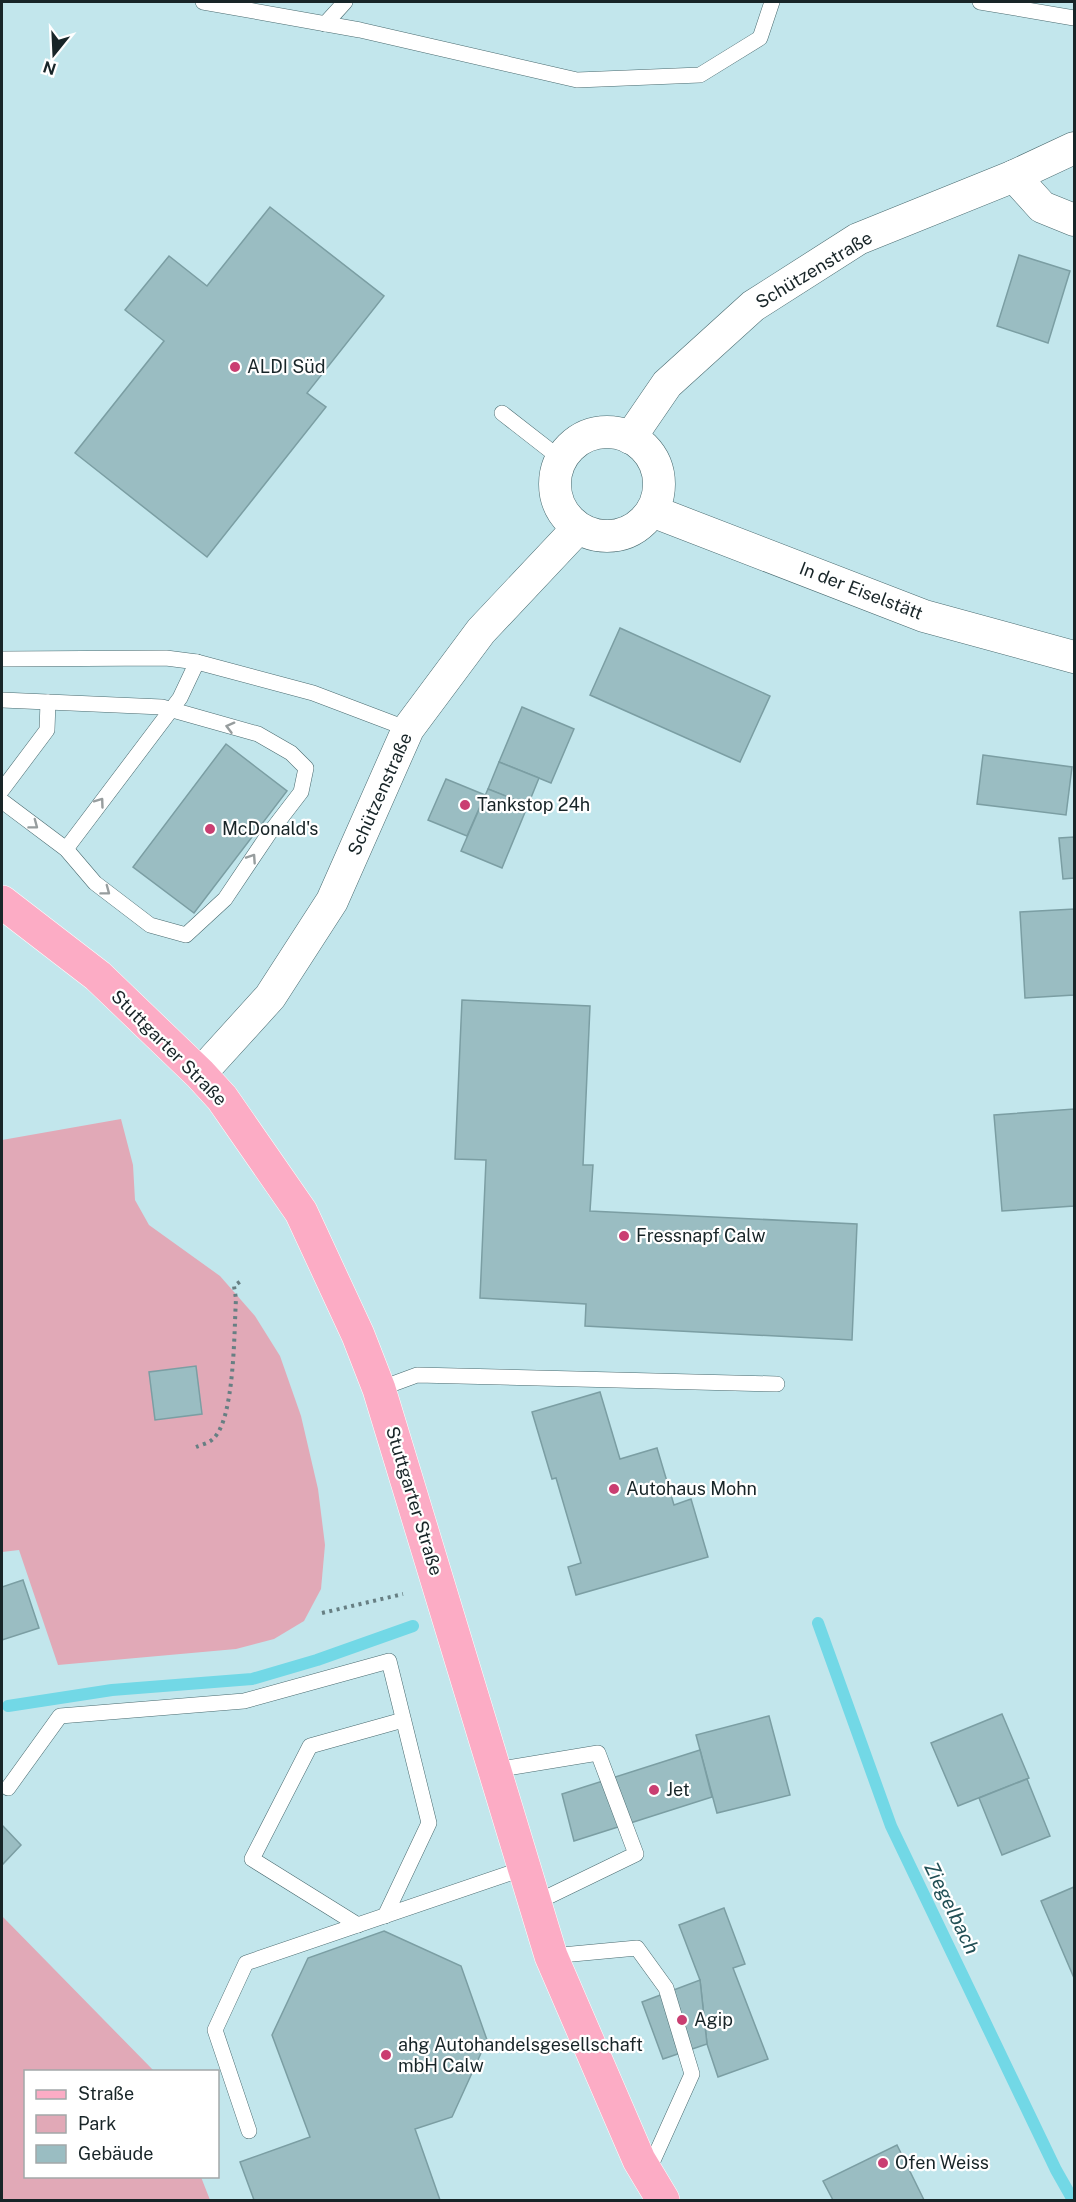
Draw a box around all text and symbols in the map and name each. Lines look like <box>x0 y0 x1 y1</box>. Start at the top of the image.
north arrow <box>24 24 84 84</box>
text: N <box>41 57 58 79</box>
street label: Schützenstraße <box>752 227 876 313</box>
place label: ALDI Süd <box>247 356 325 377</box>
marker: ALDI Süd <box>228 360 242 374</box>
street label: In der Eiselstätt <box>797 557 926 624</box>
one-way arrow <box>225 721 235 734</box>
street label: Schützenstraße <box>343 729 416 858</box>
place label: Tankstop 24h <box>477 794 590 815</box>
one-way arrow <box>93 798 104 809</box>
marker: Tankstop 24h <box>458 798 472 812</box>
one-way arrow <box>27 818 38 829</box>
place label: McDonald's <box>222 818 318 839</box>
marker: McDonald's <box>203 822 217 836</box>
one-way arrow <box>245 854 256 865</box>
one-way arrow <box>99 884 110 895</box>
street label: Stuttgarter Straße <box>107 986 231 1110</box>
place label: Fressnapf Calw <box>636 1225 765 1246</box>
marker: Fressnapf Calw <box>617 1229 631 1243</box>
street label: Stuttgarter Straße <box>382 1424 447 1578</box>
place label: Autohaus Mohn <box>626 1478 757 1499</box>
marker: Autohaus Mohn <box>607 1482 621 1496</box>
place label: Jet <box>666 1779 690 1800</box>
marker: Jet <box>647 1783 661 1797</box>
water label: Ziegelbach <box>919 1858 985 1958</box>
place label: Agip <box>694 2009 733 2030</box>
marker: Agip <box>675 2013 689 2027</box>
place label: ahg Autohandelsgesellschaft mbH Calw <box>398 2034 643 2076</box>
marker: ahg Autohandelsgesellschaft mbH Calw <box>379 2048 393 2062</box>
legend <box>24 2070 219 2178</box>
text: Straße <box>78 2083 134 2104</box>
text: Park <box>78 2113 116 2134</box>
text: Gebäude <box>78 2143 153 2164</box>
place label: Ofen Weiss <box>895 2152 989 2173</box>
marker: Ofen Weiss <box>876 2156 890 2170</box>

